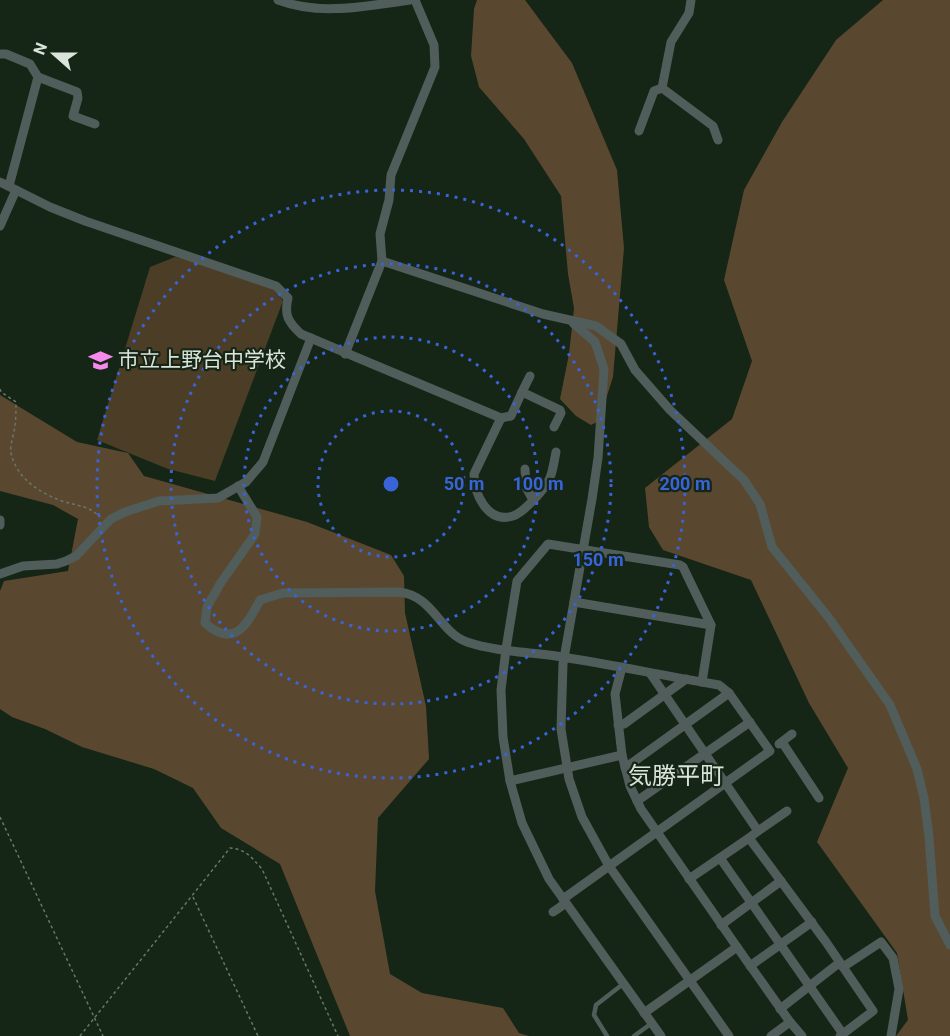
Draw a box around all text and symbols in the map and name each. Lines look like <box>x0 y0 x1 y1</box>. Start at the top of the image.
north arrow <box>24 24 84 84</box>
text: N <box>30 40 51 57</box>
school or university icon: 市立上野台中学校 <box>87 347 113 373</box>
place label: 市立上野台中学校 <box>118 348 286 372</box>
text: 50 m <box>444 473 484 494</box>
text: 100 m <box>512 473 564 494</box>
text: 200 m <box>659 473 711 494</box>
centre of rings <box>381 474 401 494</box>
text: 150 m <box>572 549 624 570</box>
district label: 気勝平町 <box>628 762 724 790</box>

